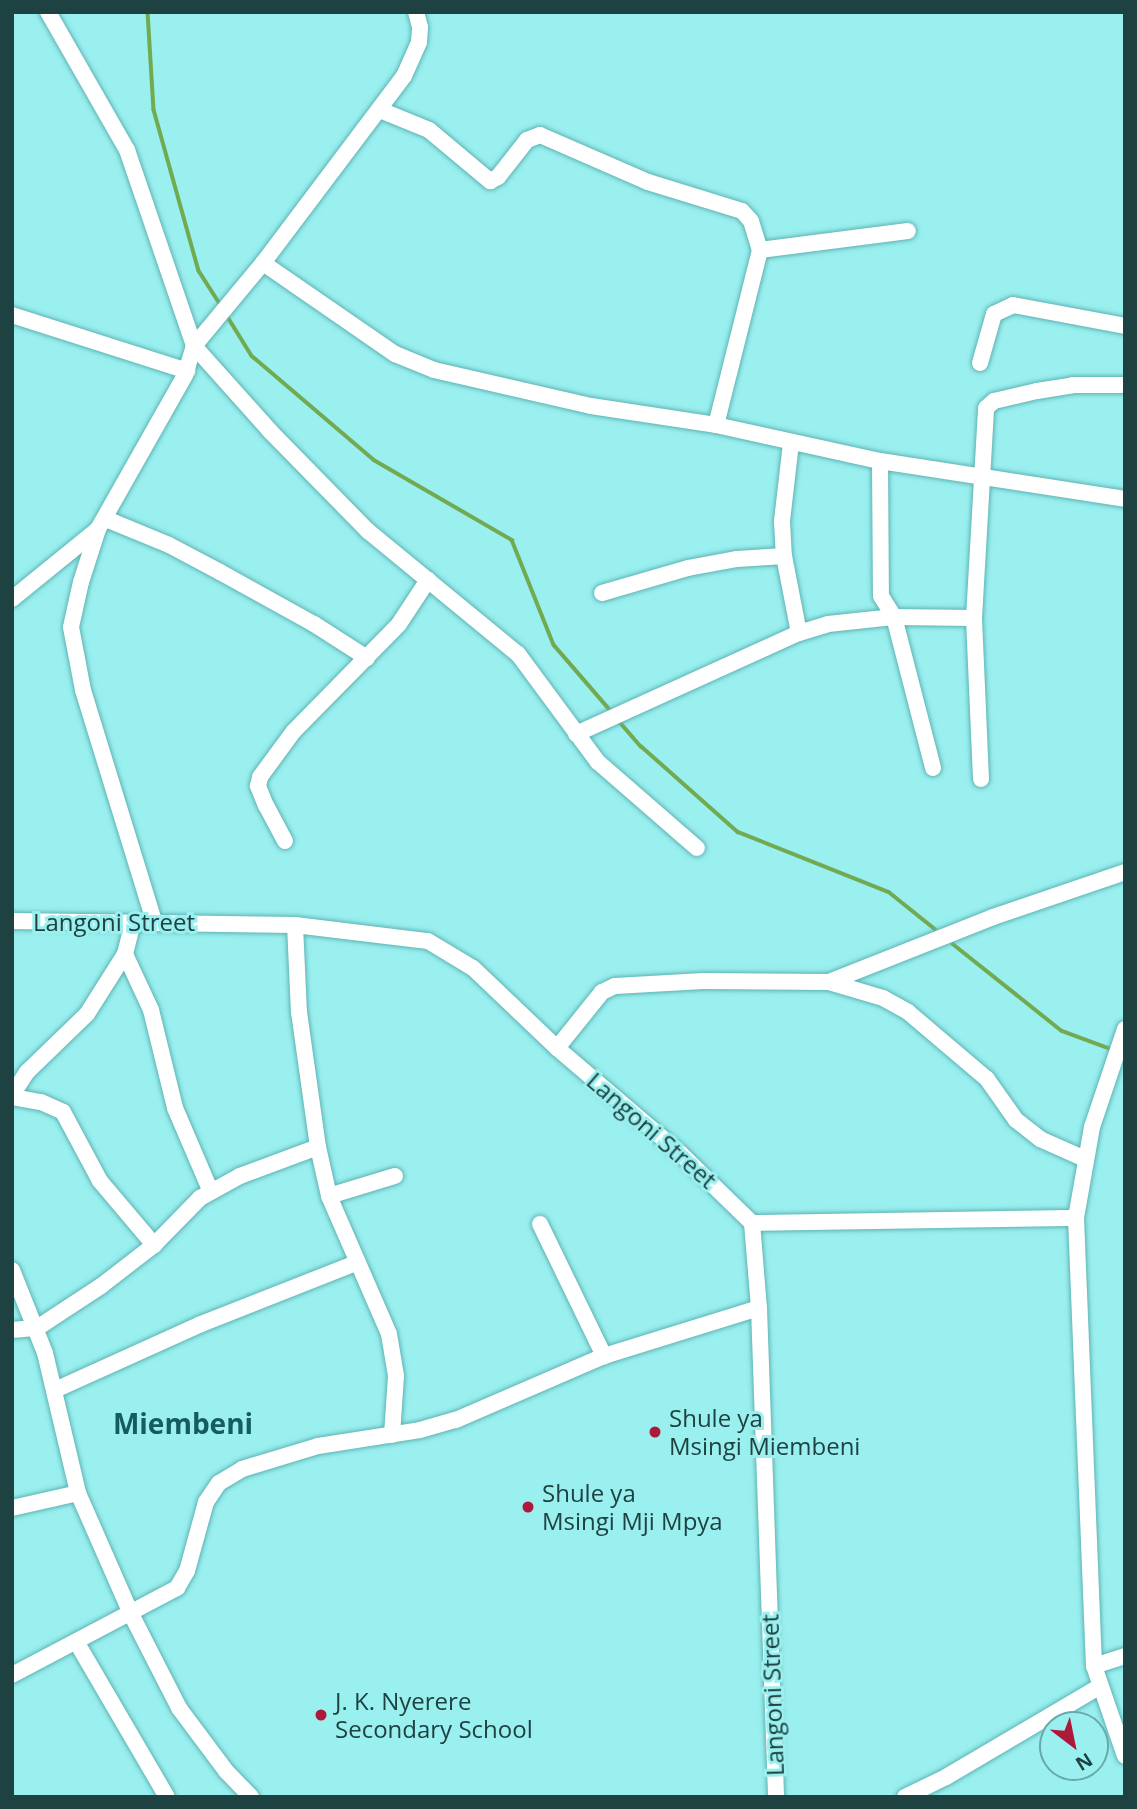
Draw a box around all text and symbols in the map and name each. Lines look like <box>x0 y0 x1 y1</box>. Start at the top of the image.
street label: Langoni Street <box>33 908 195 936</box>
street label: Langoni Street <box>581 1066 723 1194</box>
place label: Shule ya Msingi Miembeni <box>669 1404 860 1460</box>
district label: Miembeni <box>113 1406 253 1440</box>
marker: Shule ya Msingi Miembeni <box>647 1424 663 1440</box>
place label: Shule ya Msingi Mji Mpya <box>542 1479 723 1535</box>
marker: Shule ya Msingi Mji Mpya <box>520 1499 536 1515</box>
street label: Langoni Street <box>755 1613 789 1777</box>
place label: J. K. Nyerere Secondary School <box>335 1687 533 1743</box>
marker: J. K. Nyerere Secondary School <box>313 1707 329 1723</box>
north arrow <box>1039 1711 1109 1781</box>
text: N <box>1071 1747 1098 1777</box>

